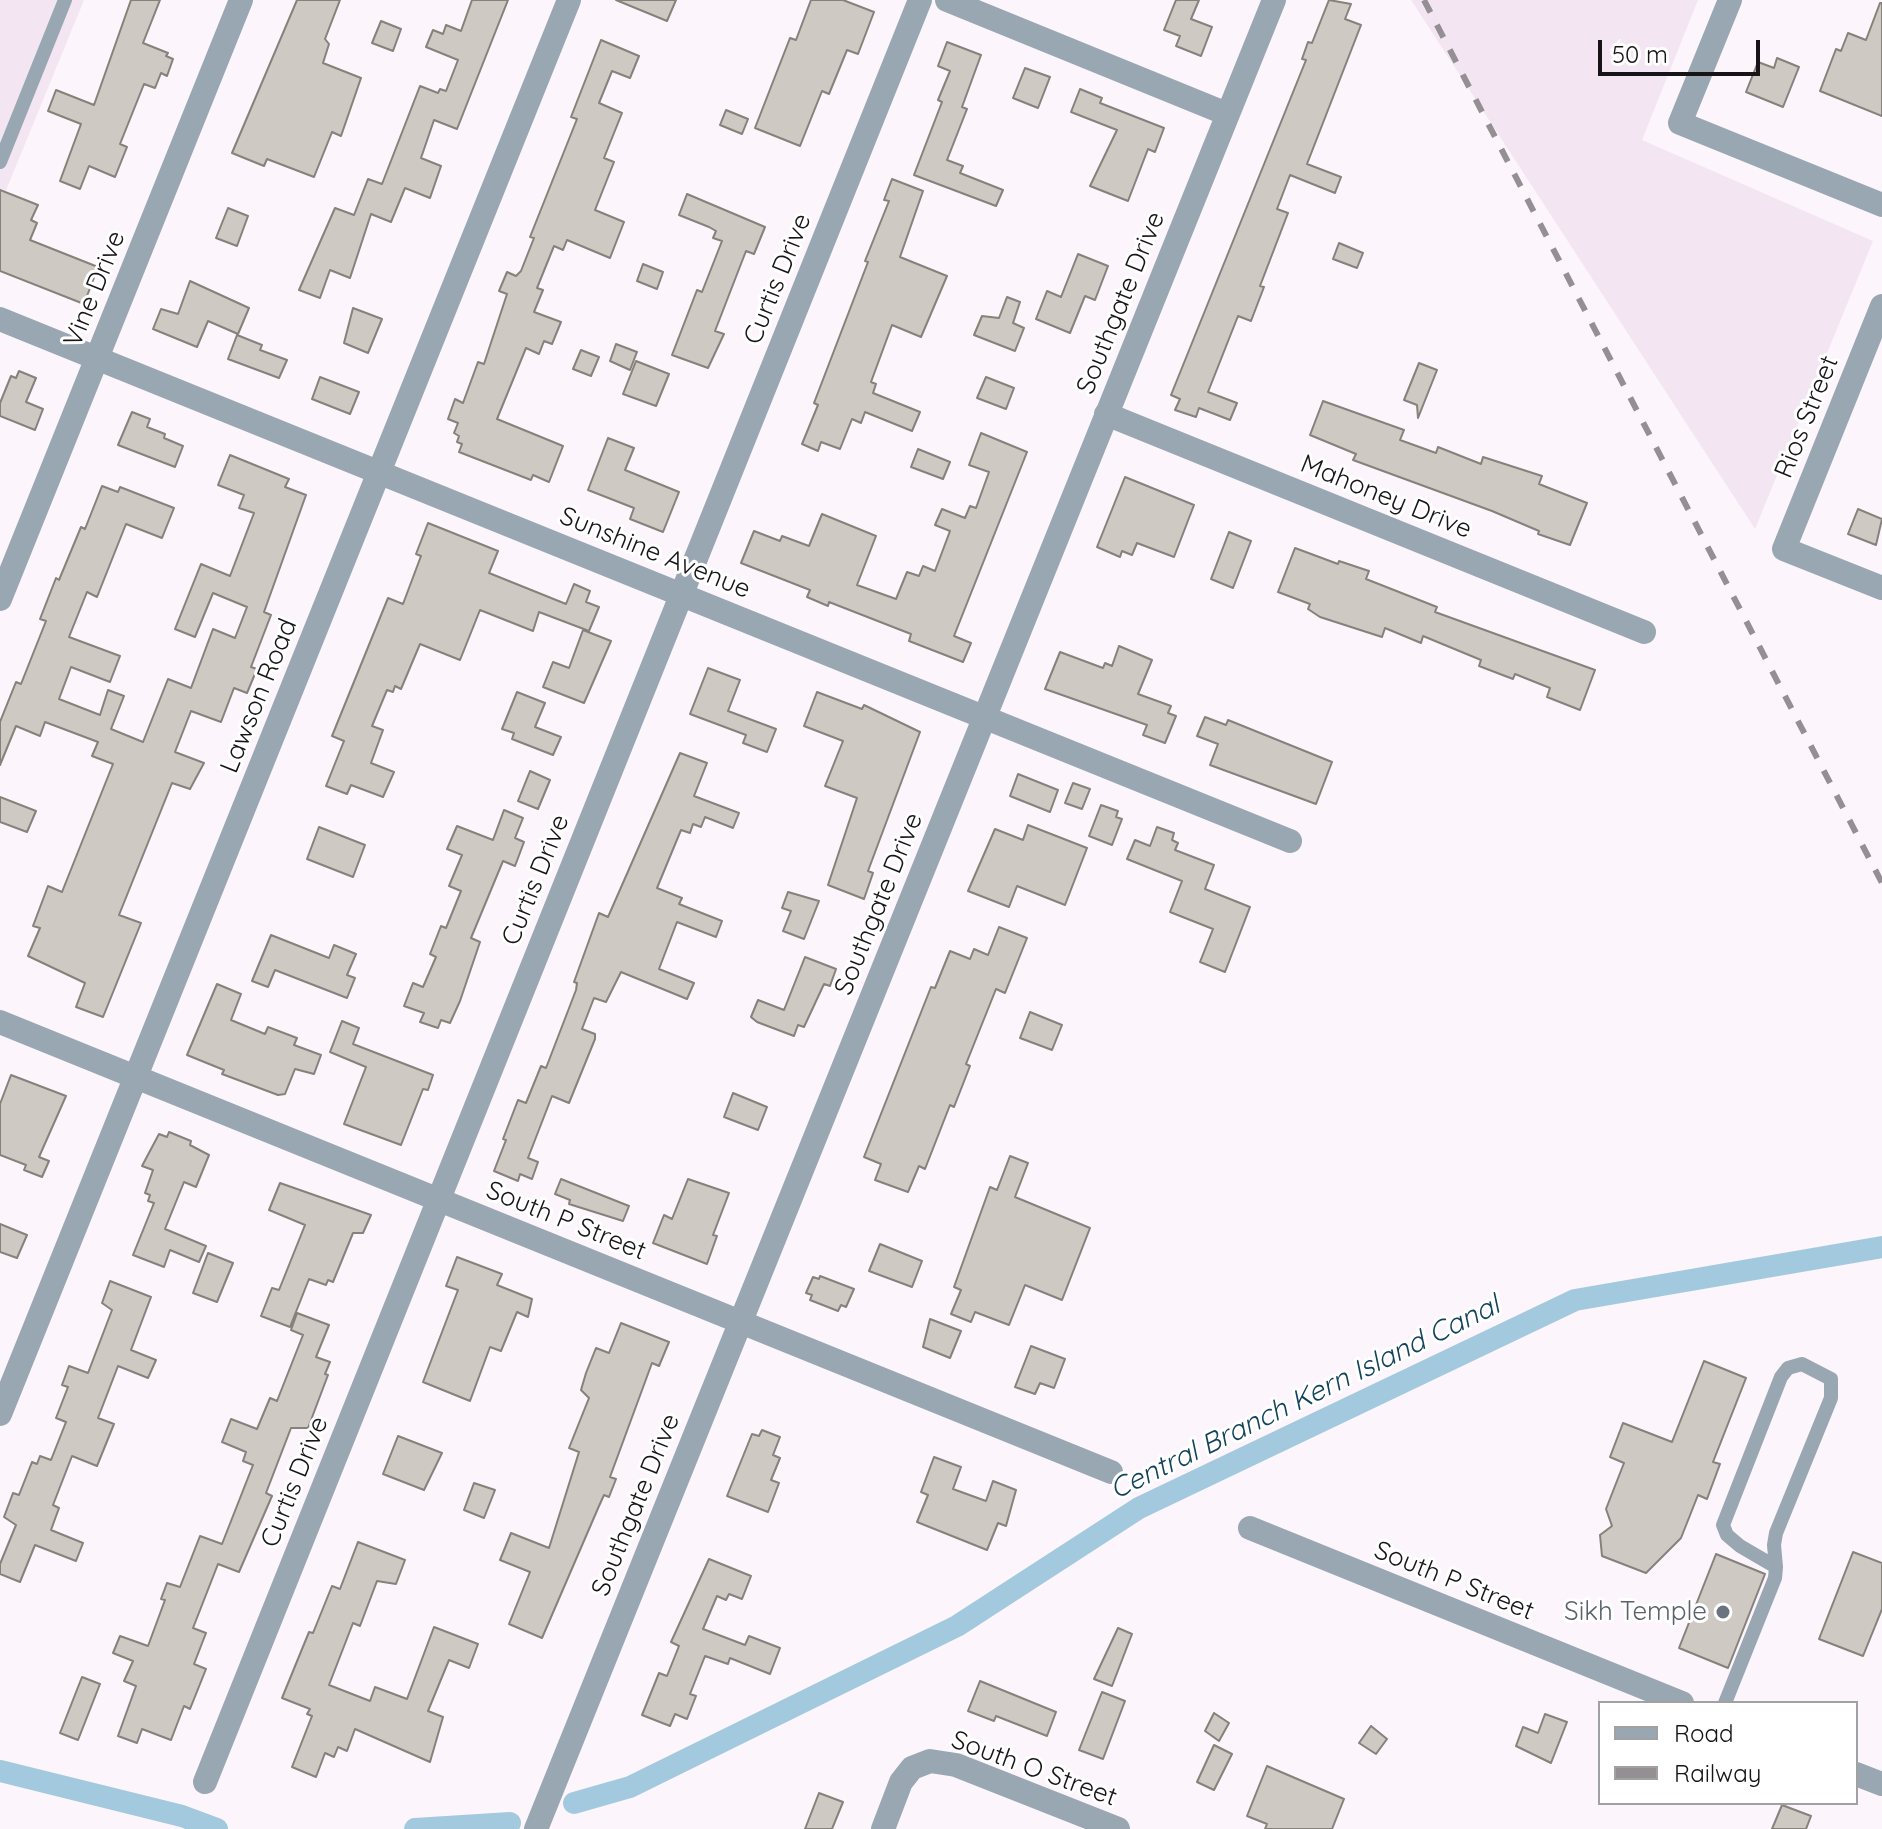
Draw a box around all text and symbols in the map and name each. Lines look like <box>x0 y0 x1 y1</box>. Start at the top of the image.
scale bar <box>1602 24 1764 74</box>
text: 50 m <box>1612 39 1668 69</box>
street label: Southgate Drive <box>1070 207 1172 399</box>
street label: Curtis Drive <box>738 209 818 349</box>
street label: Vine Drive <box>58 226 132 352</box>
street label: Rios Street <box>1768 351 1846 483</box>
street label: Mahoney Drive <box>1296 448 1476 546</box>
street label: Sunshine Avenue <box>555 501 755 605</box>
street label: Lawson Road <box>214 614 304 778</box>
street label: Southgate Drive <box>828 808 930 1000</box>
street label: Curtis Drive <box>496 810 576 950</box>
street label: South P Street <box>482 1175 650 1267</box>
water label: Central Branch Kern Island Canal <box>1105 1289 1505 1507</box>
street label: Southgate Drive <box>585 1409 687 1601</box>
street label: Curtis Drive <box>255 1412 335 1552</box>
street label: South P Street <box>1370 1535 1538 1627</box>
place label: Sikh Temple <box>1564 1596 1707 1628</box>
marker: Sikh Temple <box>1714 1603 1732 1621</box>
legend <box>1598 1701 1858 1805</box>
text: Road <box>1674 1718 1734 1748</box>
street label: South O Street <box>947 1725 1121 1813</box>
text: Railway <box>1674 1758 1761 1788</box>

